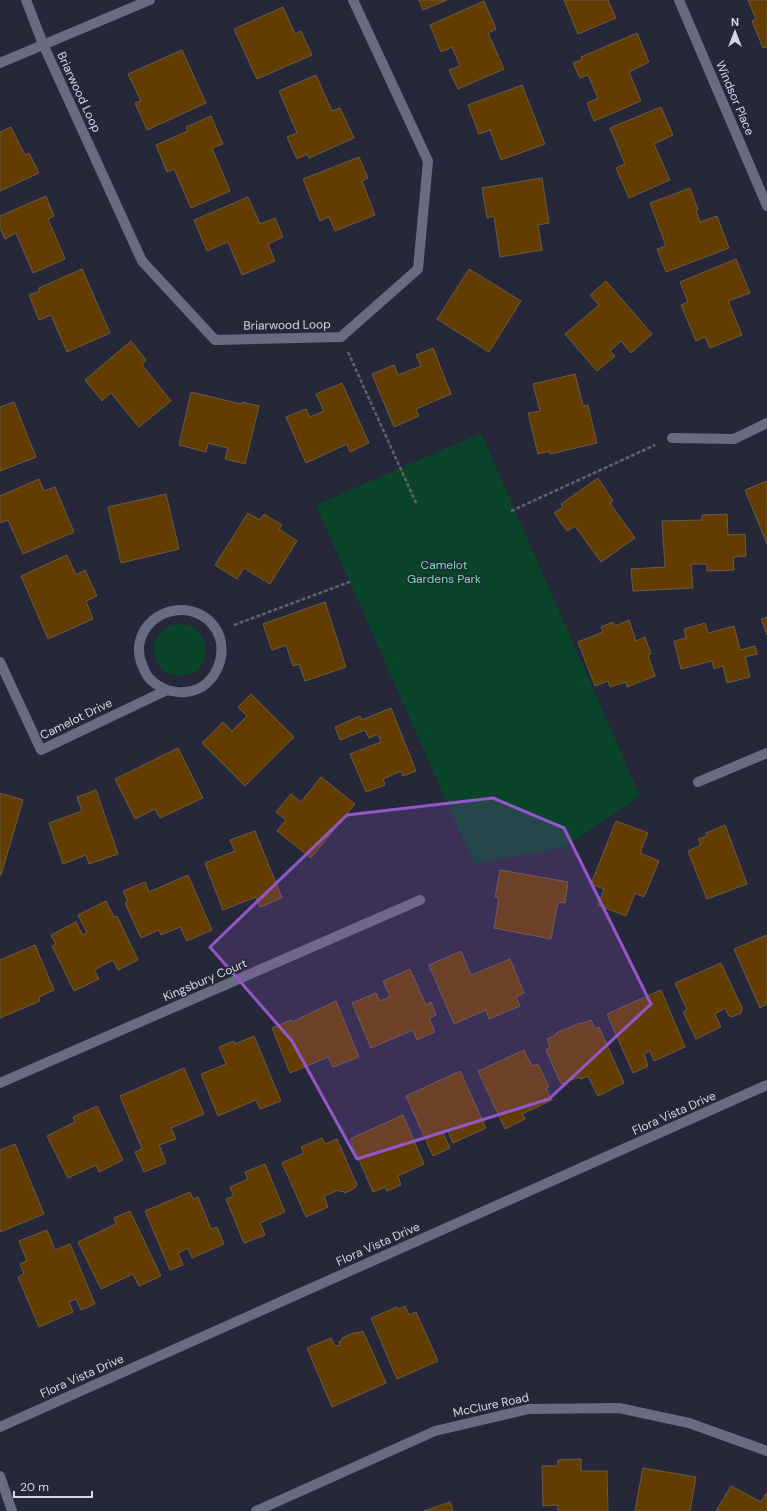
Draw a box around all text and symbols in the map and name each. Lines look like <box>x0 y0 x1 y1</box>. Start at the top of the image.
north arrow <box>715 12 755 52</box>
text: N <box>731 15 739 29</box>
street label: Briarwood Loop <box>53 49 105 135</box>
street label: Windsor Place <box>712 58 758 138</box>
street label: Briarwood Loop <box>243 316 331 334</box>
park label: Camelot Gardens Park <box>407 557 481 587</box>
street label: Camelot Drive <box>37 695 115 743</box>
street label: Kingsbury Court <box>160 955 250 1005</box>
street label: Flora Vista Drive <box>630 1087 718 1139</box>
street label: Flora Vista Drive <box>334 1218 422 1270</box>
street label: Flora Vista Drive <box>38 1350 126 1402</box>
street label: McClure Road <box>452 1389 530 1421</box>
scale bar <box>14 1473 92 1499</box>
text: 20 m <box>20 1479 49 1495</box>

